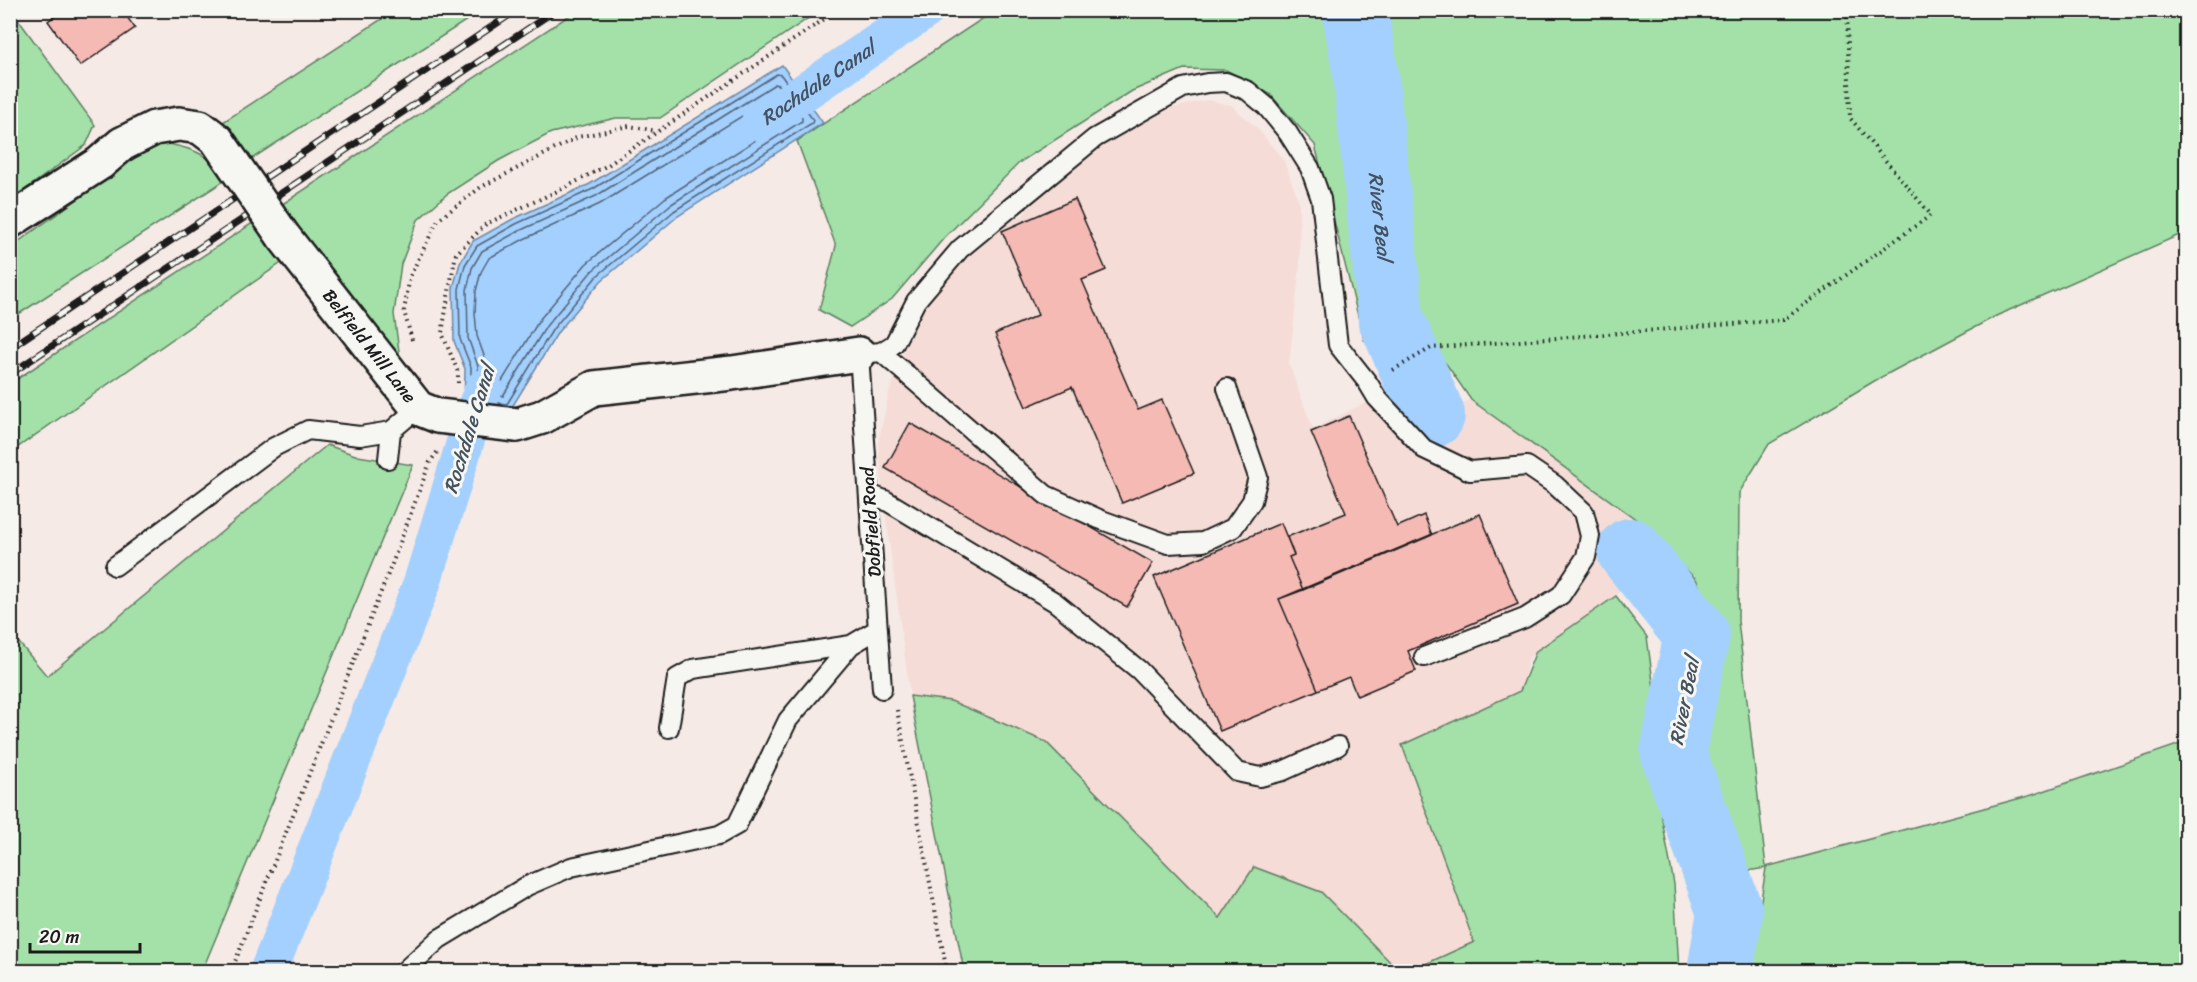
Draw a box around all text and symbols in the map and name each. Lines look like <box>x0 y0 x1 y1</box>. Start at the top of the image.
water label: Rochdale Canal <box>753 29 887 135</box>
water label: River Beal <box>1358 170 1402 267</box>
street label: Belfield Mill Lane <box>314 282 425 411</box>
water label: Rochdale Canal <box>433 356 507 498</box>
street label: Dobfield Road <box>851 465 891 578</box>
water label: River Beal <box>1659 650 1711 748</box>
scale bar <box>30 916 140 954</box>
text: 20 m <box>39 921 79 953</box>

